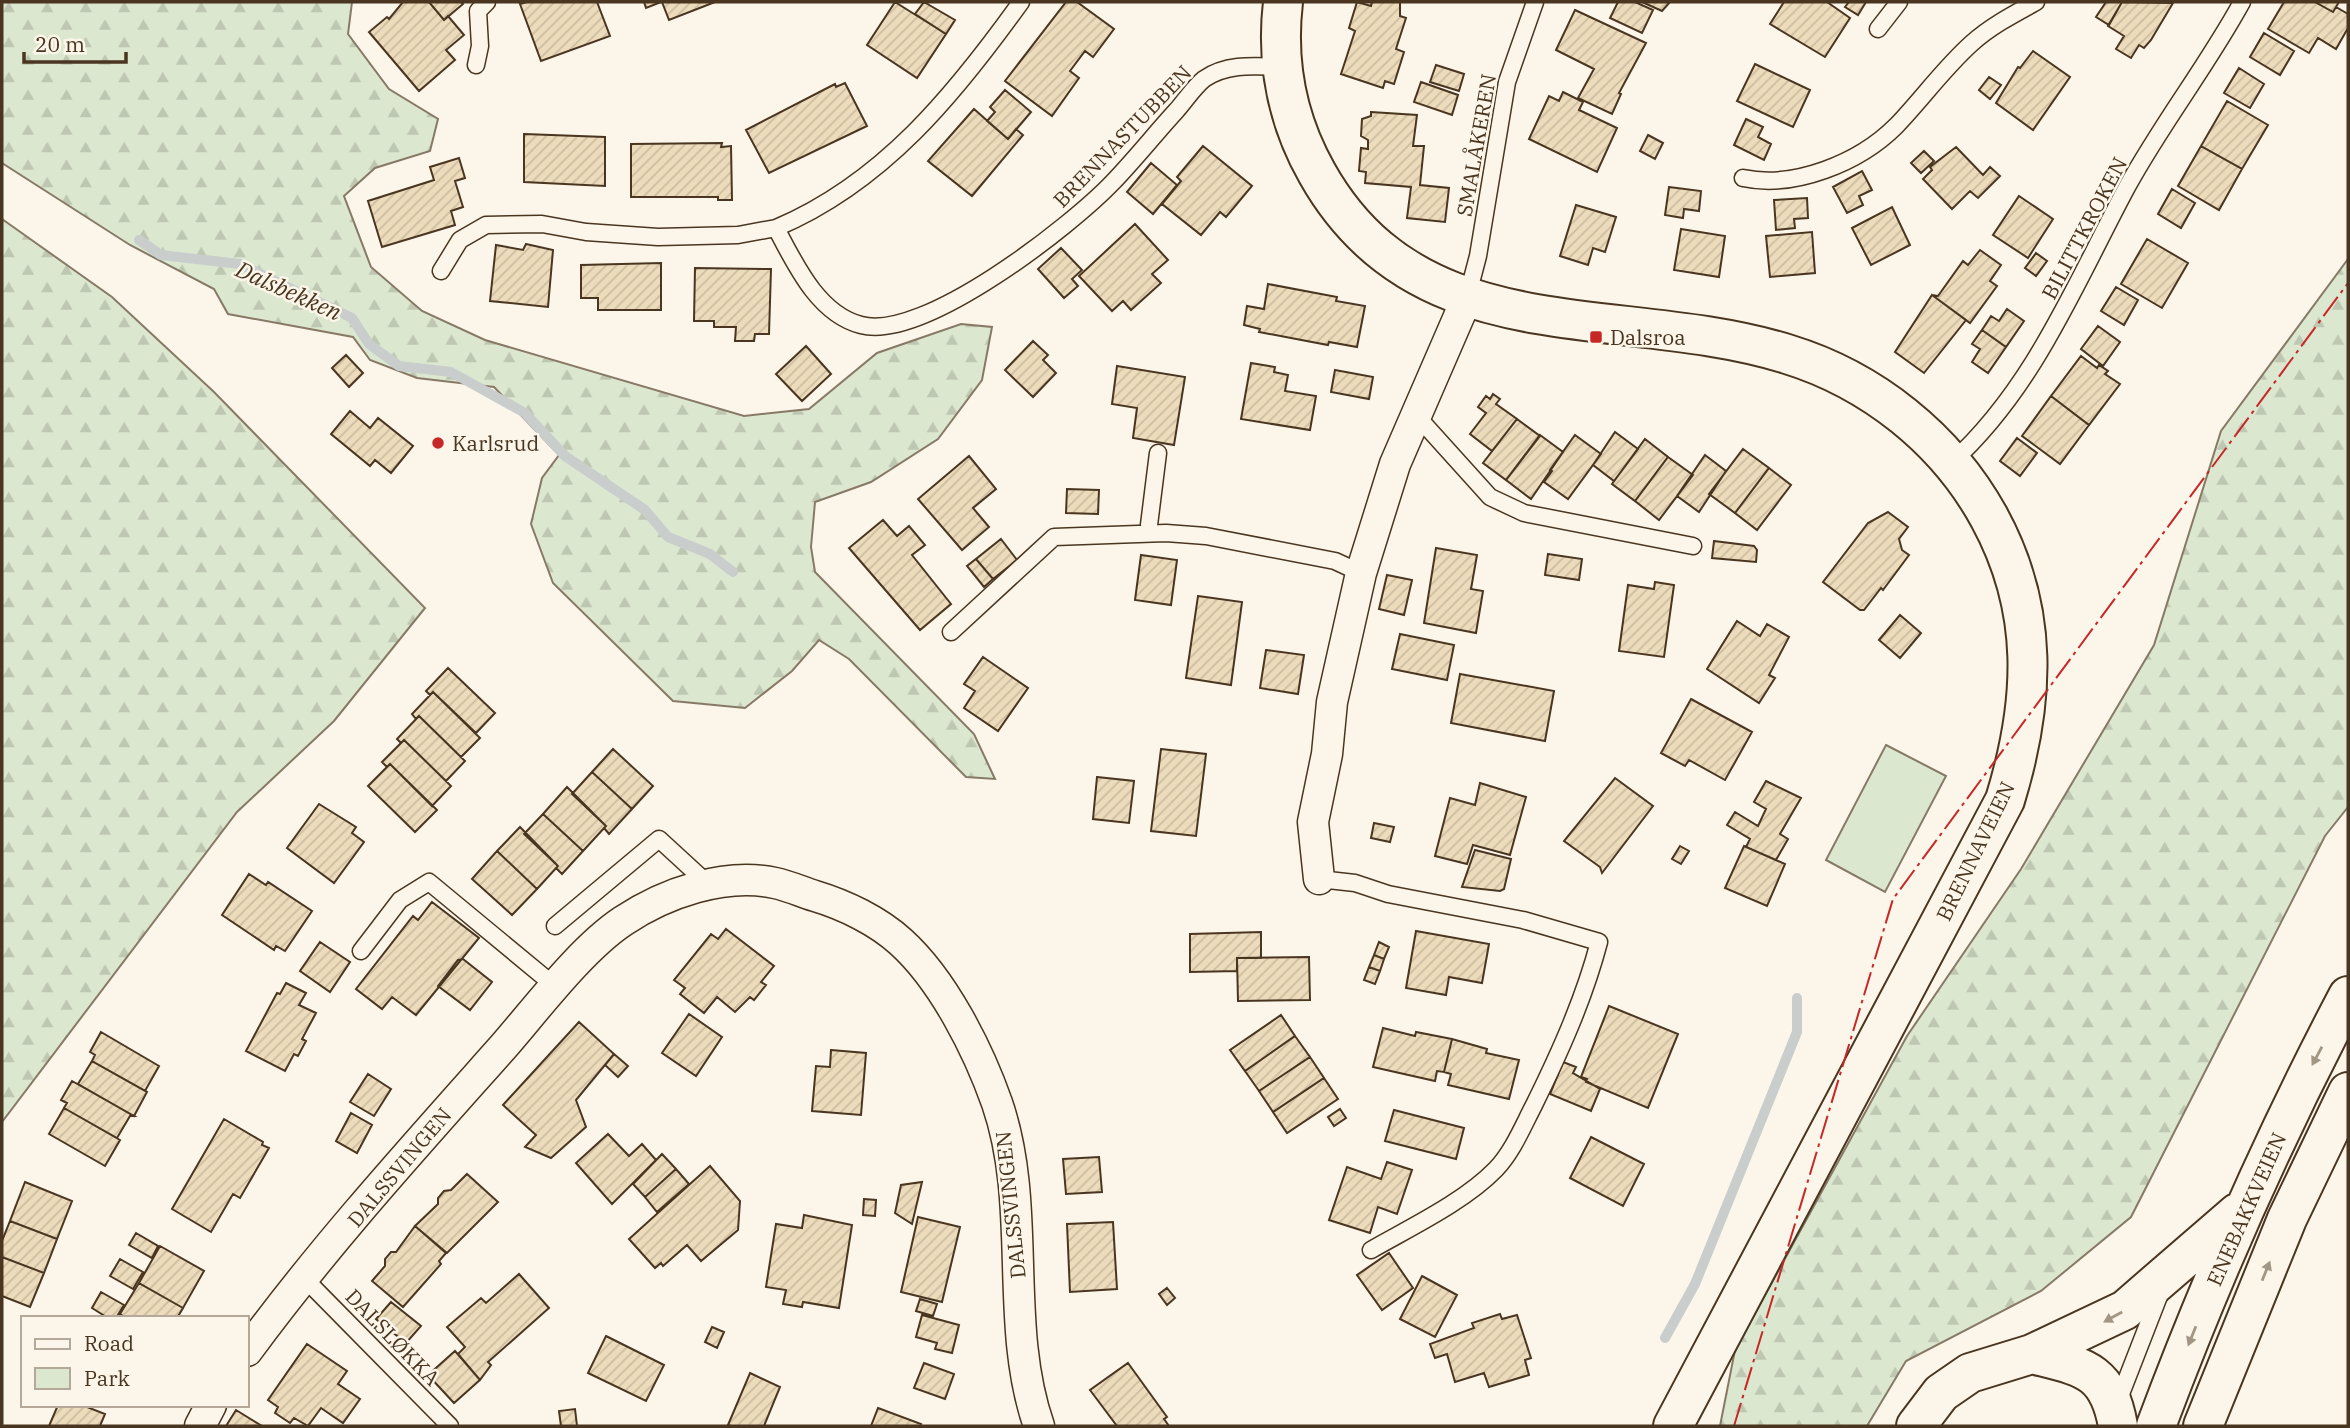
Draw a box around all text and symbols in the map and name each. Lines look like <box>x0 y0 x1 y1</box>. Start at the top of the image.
scale bar <box>24 21 126 65</box>
text: 20 m <box>35 30 85 58</box>
street label: BRENNASTUBBEN <box>1047 59 1197 213</box>
street label: SMALÅKEREN <box>1450 71 1502 219</box>
street label: BILITTKROKEN <box>2035 152 2133 304</box>
water label: Dalsbekken <box>231 253 347 327</box>
place label: Dalsroa <box>1610 323 1686 351</box>
marker: Dalsroa <box>1588 329 1604 345</box>
place label: Karlsrud <box>452 429 540 457</box>
marker: Karlsrud <box>430 435 446 451</box>
street label: BRENNAVEIEN <box>1929 777 2021 925</box>
one-way arrow <box>2311 1047 2323 1067</box>
street label: DALSSVINGEN <box>341 1101 457 1233</box>
street label: ENEBAKKVEIEN <box>2200 1128 2292 1290</box>
street label: DALSSVINGEN <box>988 1130 1032 1280</box>
one-way arrow <box>2261 1261 2272 1282</box>
street label: DALSLØKKA <box>340 1282 447 1392</box>
one-way arrow <box>2103 1311 2123 1323</box>
legend <box>21 1316 248 1407</box>
one-way arrow <box>2186 1325 2197 1346</box>
text: Road <box>84 1329 134 1357</box>
text: Park <box>84 1364 131 1392</box>

